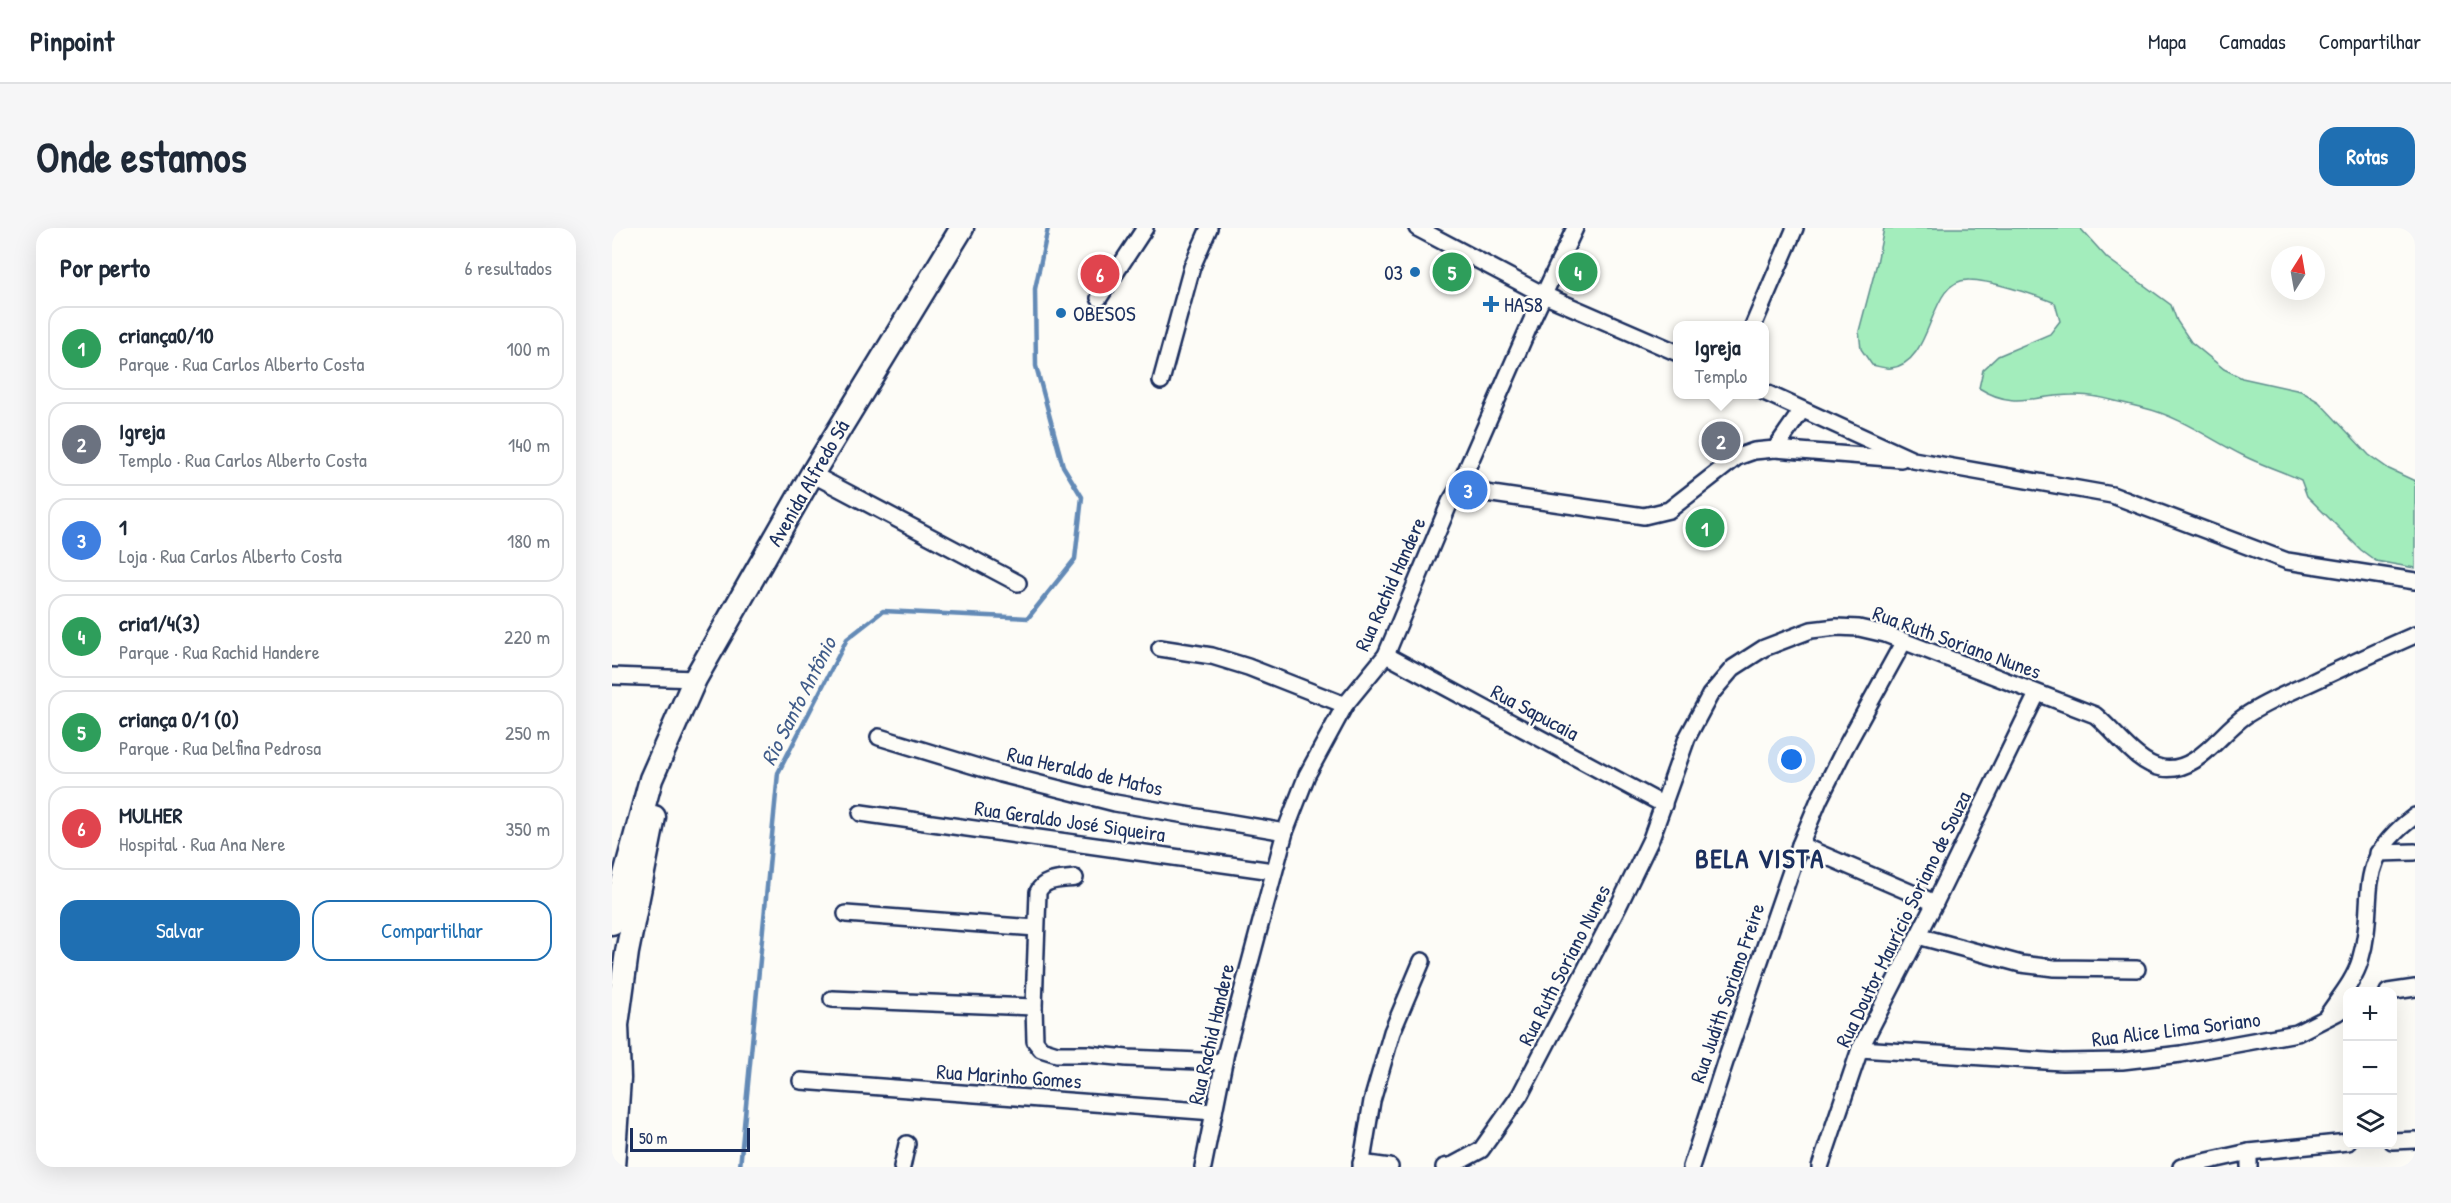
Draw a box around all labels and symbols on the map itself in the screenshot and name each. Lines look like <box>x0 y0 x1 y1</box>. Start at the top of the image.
north arrow <box>2271 246 2325 300</box>
pin: 5 <box>1432 250 1472 294</box>
pin: 4 <box>1558 250 1598 294</box>
pin: 6 <box>1080 252 1120 296</box>
place label: 03 <box>1384 258 1403 287</box>
marker: 03 <box>1408 265 1422 279</box>
place label: HAS8 <box>1504 290 1543 319</box>
marker: HAS8 <box>1482 295 1500 313</box>
place label: OBESOS <box>1073 299 1136 328</box>
marker: OBESOS <box>1054 306 1068 320</box>
street label: Avenida Alfredo Sá <box>760 414 856 552</box>
pin: 2 <box>1702 418 1740 464</box>
pin: 3 <box>1448 468 1488 512</box>
pin: 1 <box>1686 506 1724 550</box>
street label: Rua Rachid Handere <box>1347 512 1433 656</box>
street label: Rua Ruth Soriano Nunes <box>1869 598 2045 686</box>
water label: Rio Santo Antônio <box>753 630 844 770</box>
street label: Rua Sapucaia <box>1486 677 1584 747</box>
street label: Rua Heraldo de Matos <box>1005 739 1165 803</box>
your location <box>1777 745 1806 774</box>
street label: Rua Doutor Maurício Soriano de Souza <box>1828 786 1978 1052</box>
street label: Rua Geraldo José Siqueira <box>973 793 1167 849</box>
district label: BELA VISTA <box>1695 840 1825 876</box>
street label: Rua Ruth Soriano Nunes <box>1511 879 1617 1051</box>
street label: Rua Judith Soriano Freire <box>1683 899 1771 1087</box>
street label: Rua Rachid Handere <box>1181 961 1241 1107</box>
street label: Rua Alice Lima Soriano <box>2090 1004 2262 1054</box>
street label: Rua Marinho Gomes <box>935 1056 1083 1096</box>
scale bar <box>630 1125 750 1152</box>

